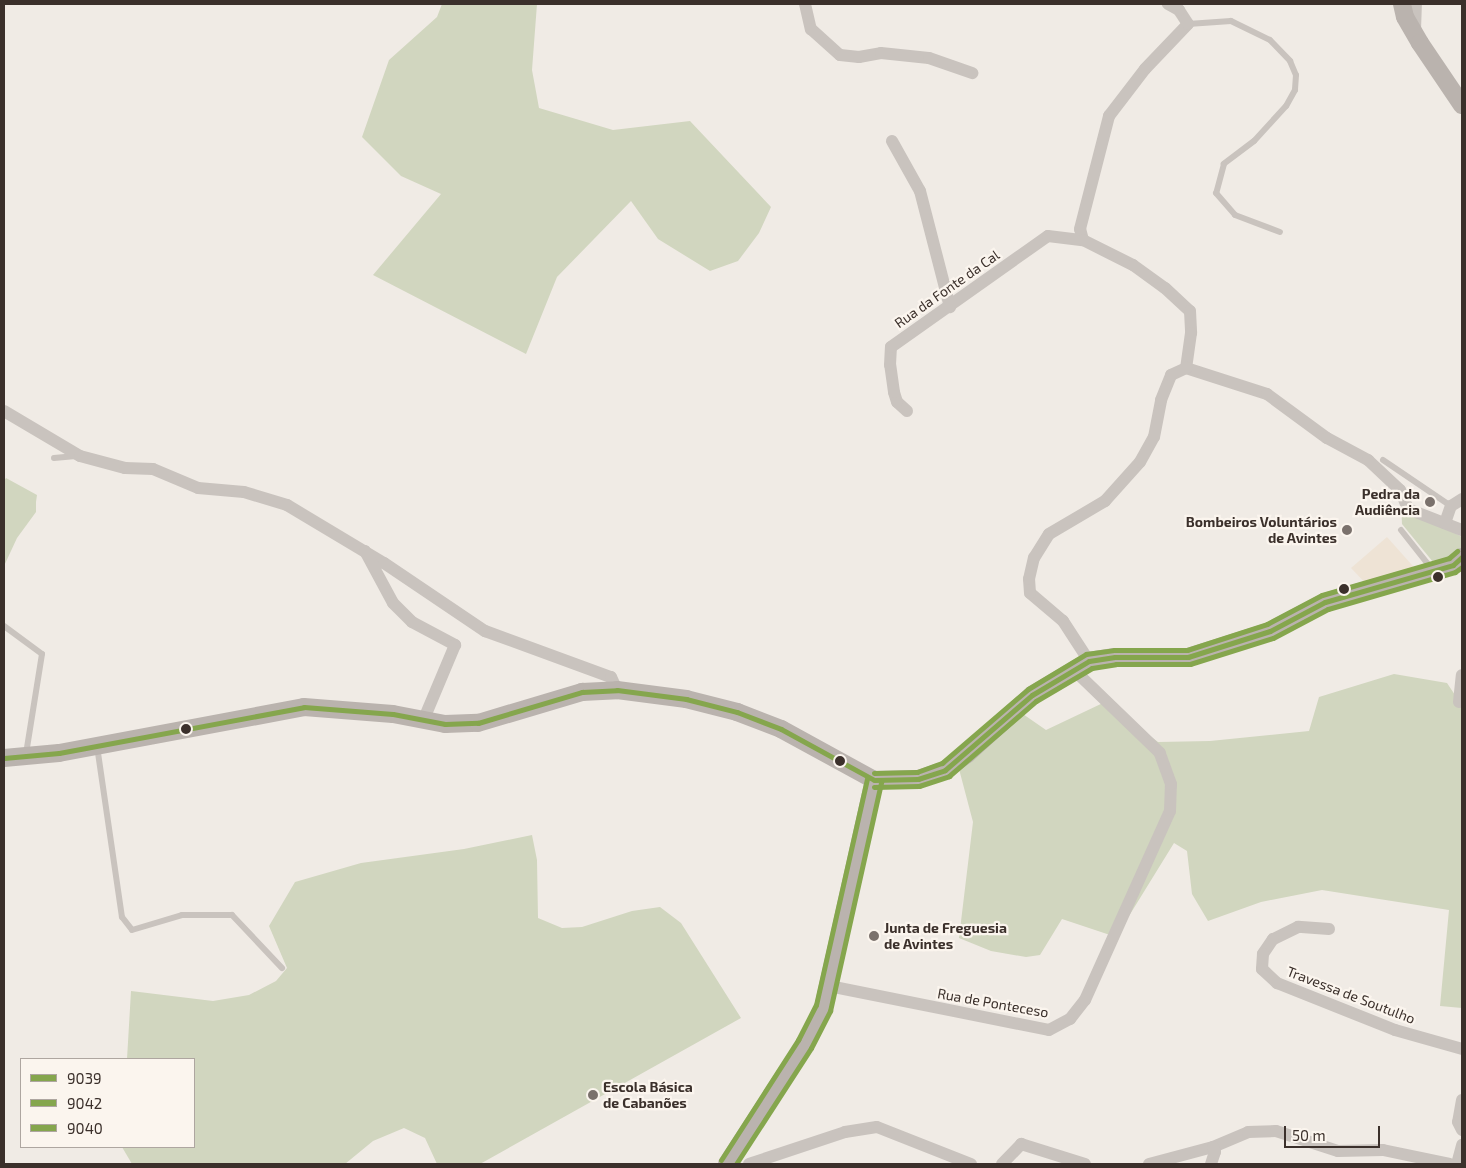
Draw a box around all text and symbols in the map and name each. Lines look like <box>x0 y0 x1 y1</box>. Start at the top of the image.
street label: Rua da Fonte da Cal <box>891 246 1003 332</box>
place label: Pedra da Audiência <box>1355 486 1420 518</box>
marker: Pedra da Audiência <box>1424 496 1436 508</box>
place label: Bombeiros Voluntários de Avintes <box>1186 514 1337 546</box>
marker: Bombeiros Voluntários de Avintes <box>1341 524 1353 536</box>
unlabelled marker <box>1433 572 1443 582</box>
unlabelled marker <box>1339 584 1349 594</box>
unlabelled marker <box>181 724 191 734</box>
unlabelled marker <box>835 756 845 766</box>
place label: Junta de Freguesia de Avintes <box>884 920 1007 952</box>
marker: Junta de Freguesia de Avintes <box>868 930 880 942</box>
street label: Travessa de Soutulho <box>1284 963 1418 1027</box>
street label: Rua de Ponteceso <box>936 985 1050 1021</box>
legend <box>20 1058 195 1148</box>
text: 9039 <box>67 1069 102 1087</box>
place label: Escola Básica de Cabanões <box>603 1079 693 1112</box>
marker: Escola Básica de Cabanões <box>587 1089 599 1101</box>
text: 9042 <box>67 1094 102 1112</box>
scale bar <box>1286 1116 1382 1148</box>
text: 9040 <box>67 1119 103 1137</box>
text: 50 m <box>1292 1126 1326 1144</box>

